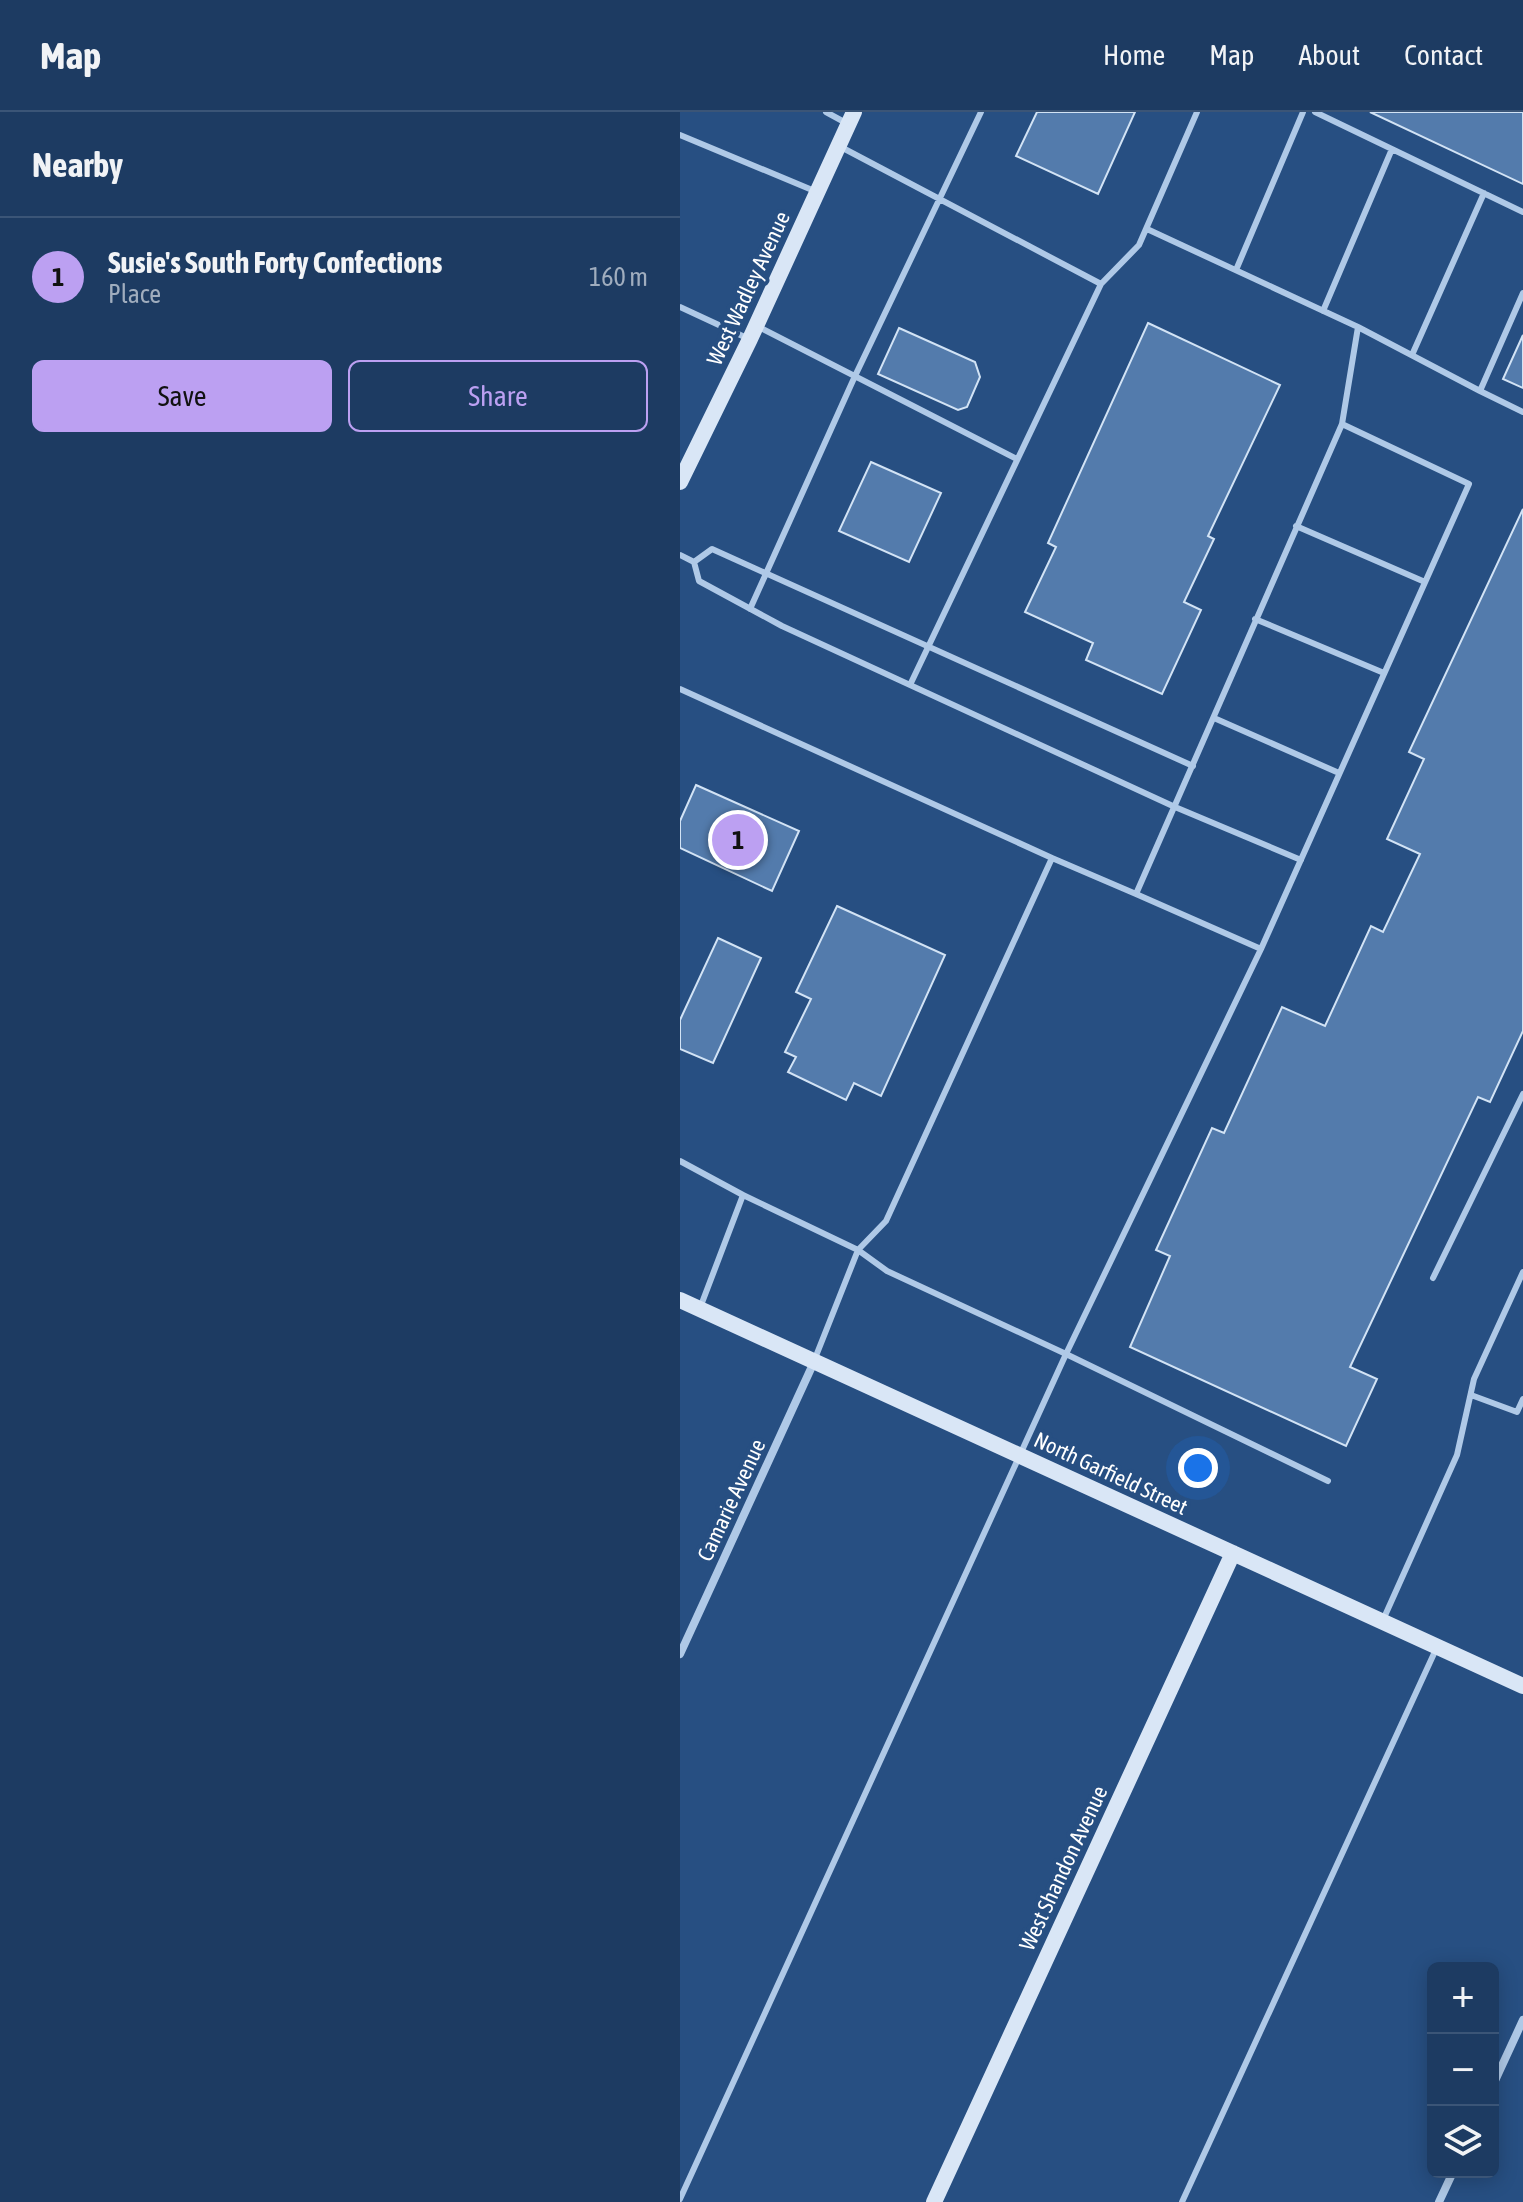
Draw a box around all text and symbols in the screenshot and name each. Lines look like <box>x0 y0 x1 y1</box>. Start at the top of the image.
text: Map <box>40 34 101 77</box>
text: Home <box>1103 39 1165 71</box>
text: Map <box>1209 39 1254 71</box>
text: About <box>1298 39 1360 71</box>
text: Contact <box>1404 39 1483 71</box>
text: Nearby <box>32 145 123 184</box>
street label: West Wadley Avenue <box>701 207 795 369</box>
text: Susie's South Forty Confections <box>108 245 442 279</box>
text: 1 <box>52 262 64 292</box>
text: 160 m <box>589 262 648 292</box>
text: Place <box>108 279 161 309</box>
button: Save <box>32 360 332 432</box>
button: Share <box>348 360 648 432</box>
pin: 1 <box>712 810 764 870</box>
street label: North Garfield Street <box>1030 1426 1192 1520</box>
street label: Camarie Avenue <box>691 1435 771 1565</box>
your location <box>1178 1448 1218 1488</box>
street label: West Shandon Avenue <box>1013 1782 1113 1954</box>
map controls <box>1427 1962 1499 2178</box>
button: + <box>1427 1962 1499 2034</box>
button: − <box>1427 2034 1499 2106</box>
button: layers <box>1427 2106 1499 2178</box>

